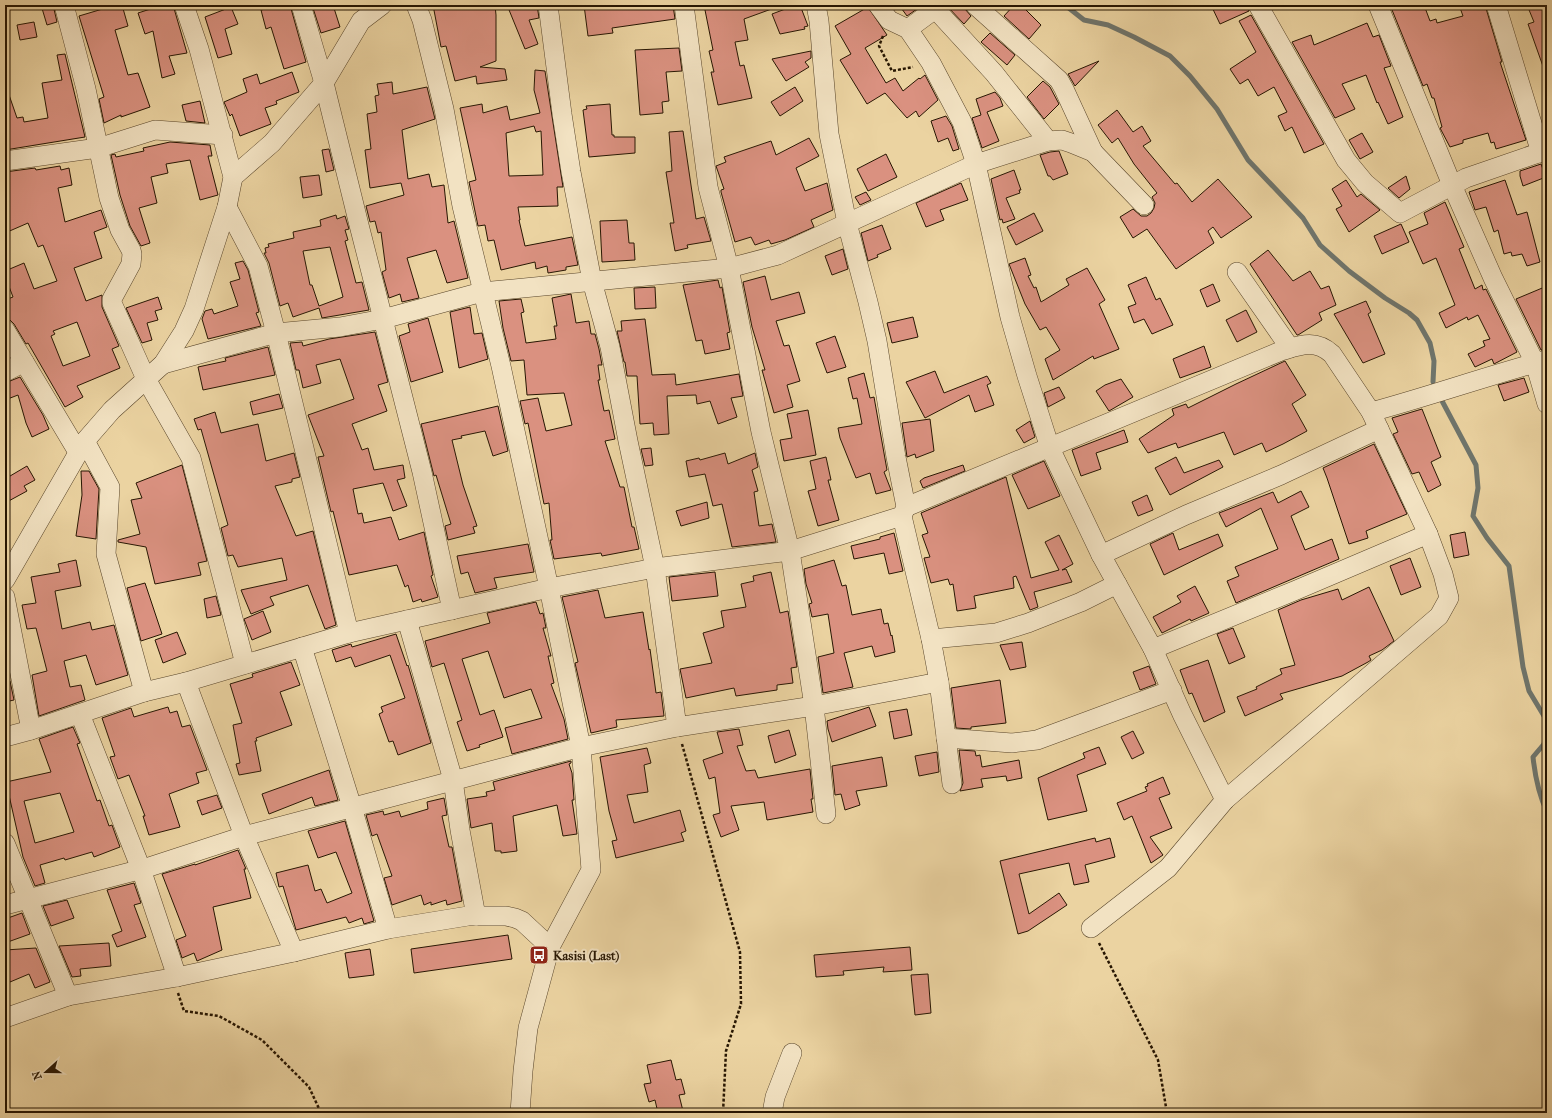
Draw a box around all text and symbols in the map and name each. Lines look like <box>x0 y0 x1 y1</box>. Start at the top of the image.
bus stop icon: Kasisi (Last) <box>528 944 550 966</box>
place label: Kasisi (Last) <box>553 948 620 963</box>
north arrow <box>26 1052 66 1092</box>
text: N <box>29 1069 45 1082</box>

